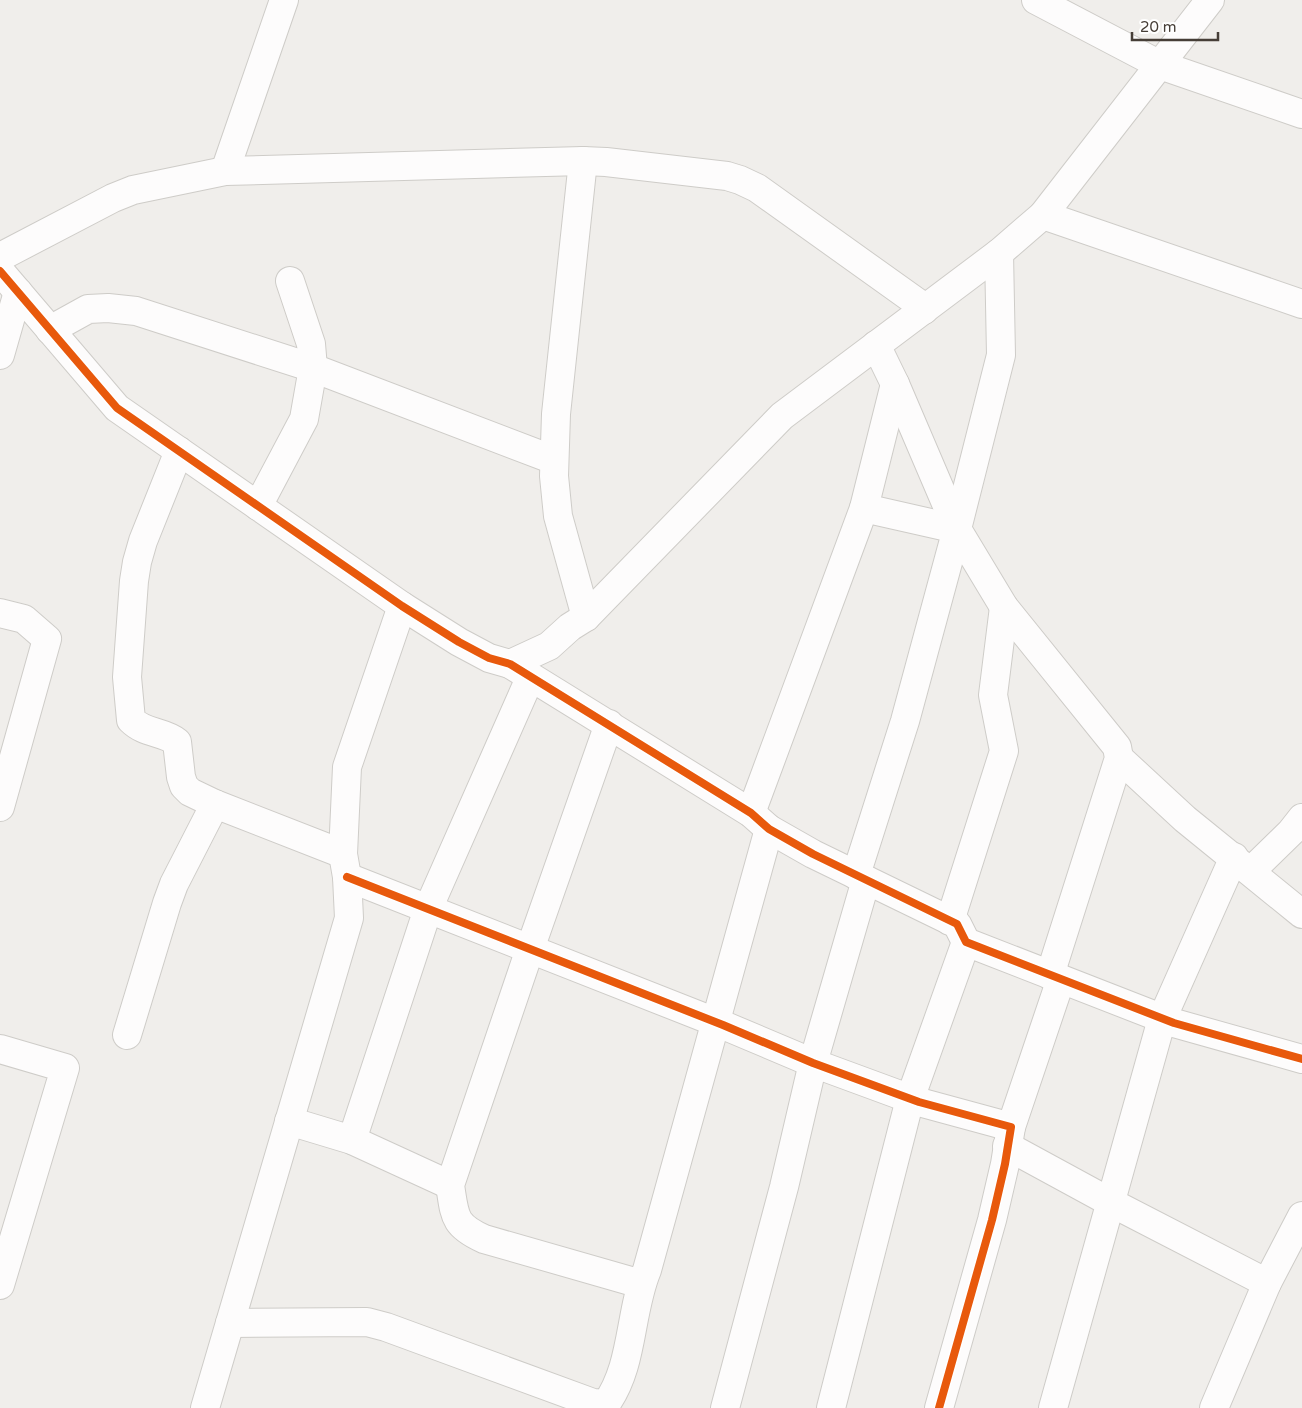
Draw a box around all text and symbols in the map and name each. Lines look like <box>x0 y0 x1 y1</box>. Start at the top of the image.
scale bar <box>1132 10 1218 42</box>
text: 20 m <box>1140 18 1177 36</box>

